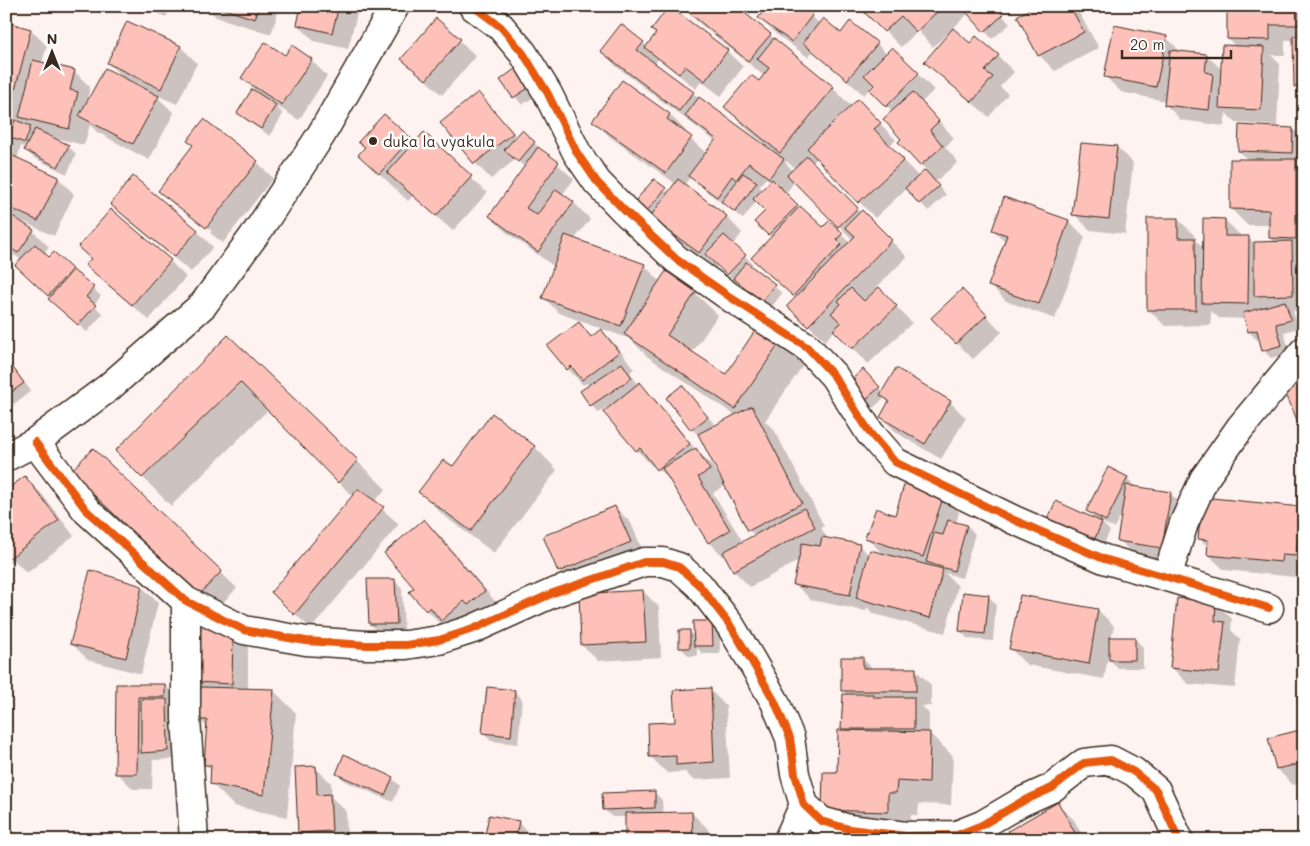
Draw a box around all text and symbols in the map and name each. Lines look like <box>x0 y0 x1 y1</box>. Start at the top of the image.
north arrow <box>28 28 78 78</box>
scale bar <box>1122 28 1231 60</box>
text: N <box>47 29 57 48</box>
text: 20 m <box>1130 34 1164 54</box>
place label: duka la vyakula <box>383 131 495 151</box>
marker: duka la vyakula <box>367 135 379 147</box>

